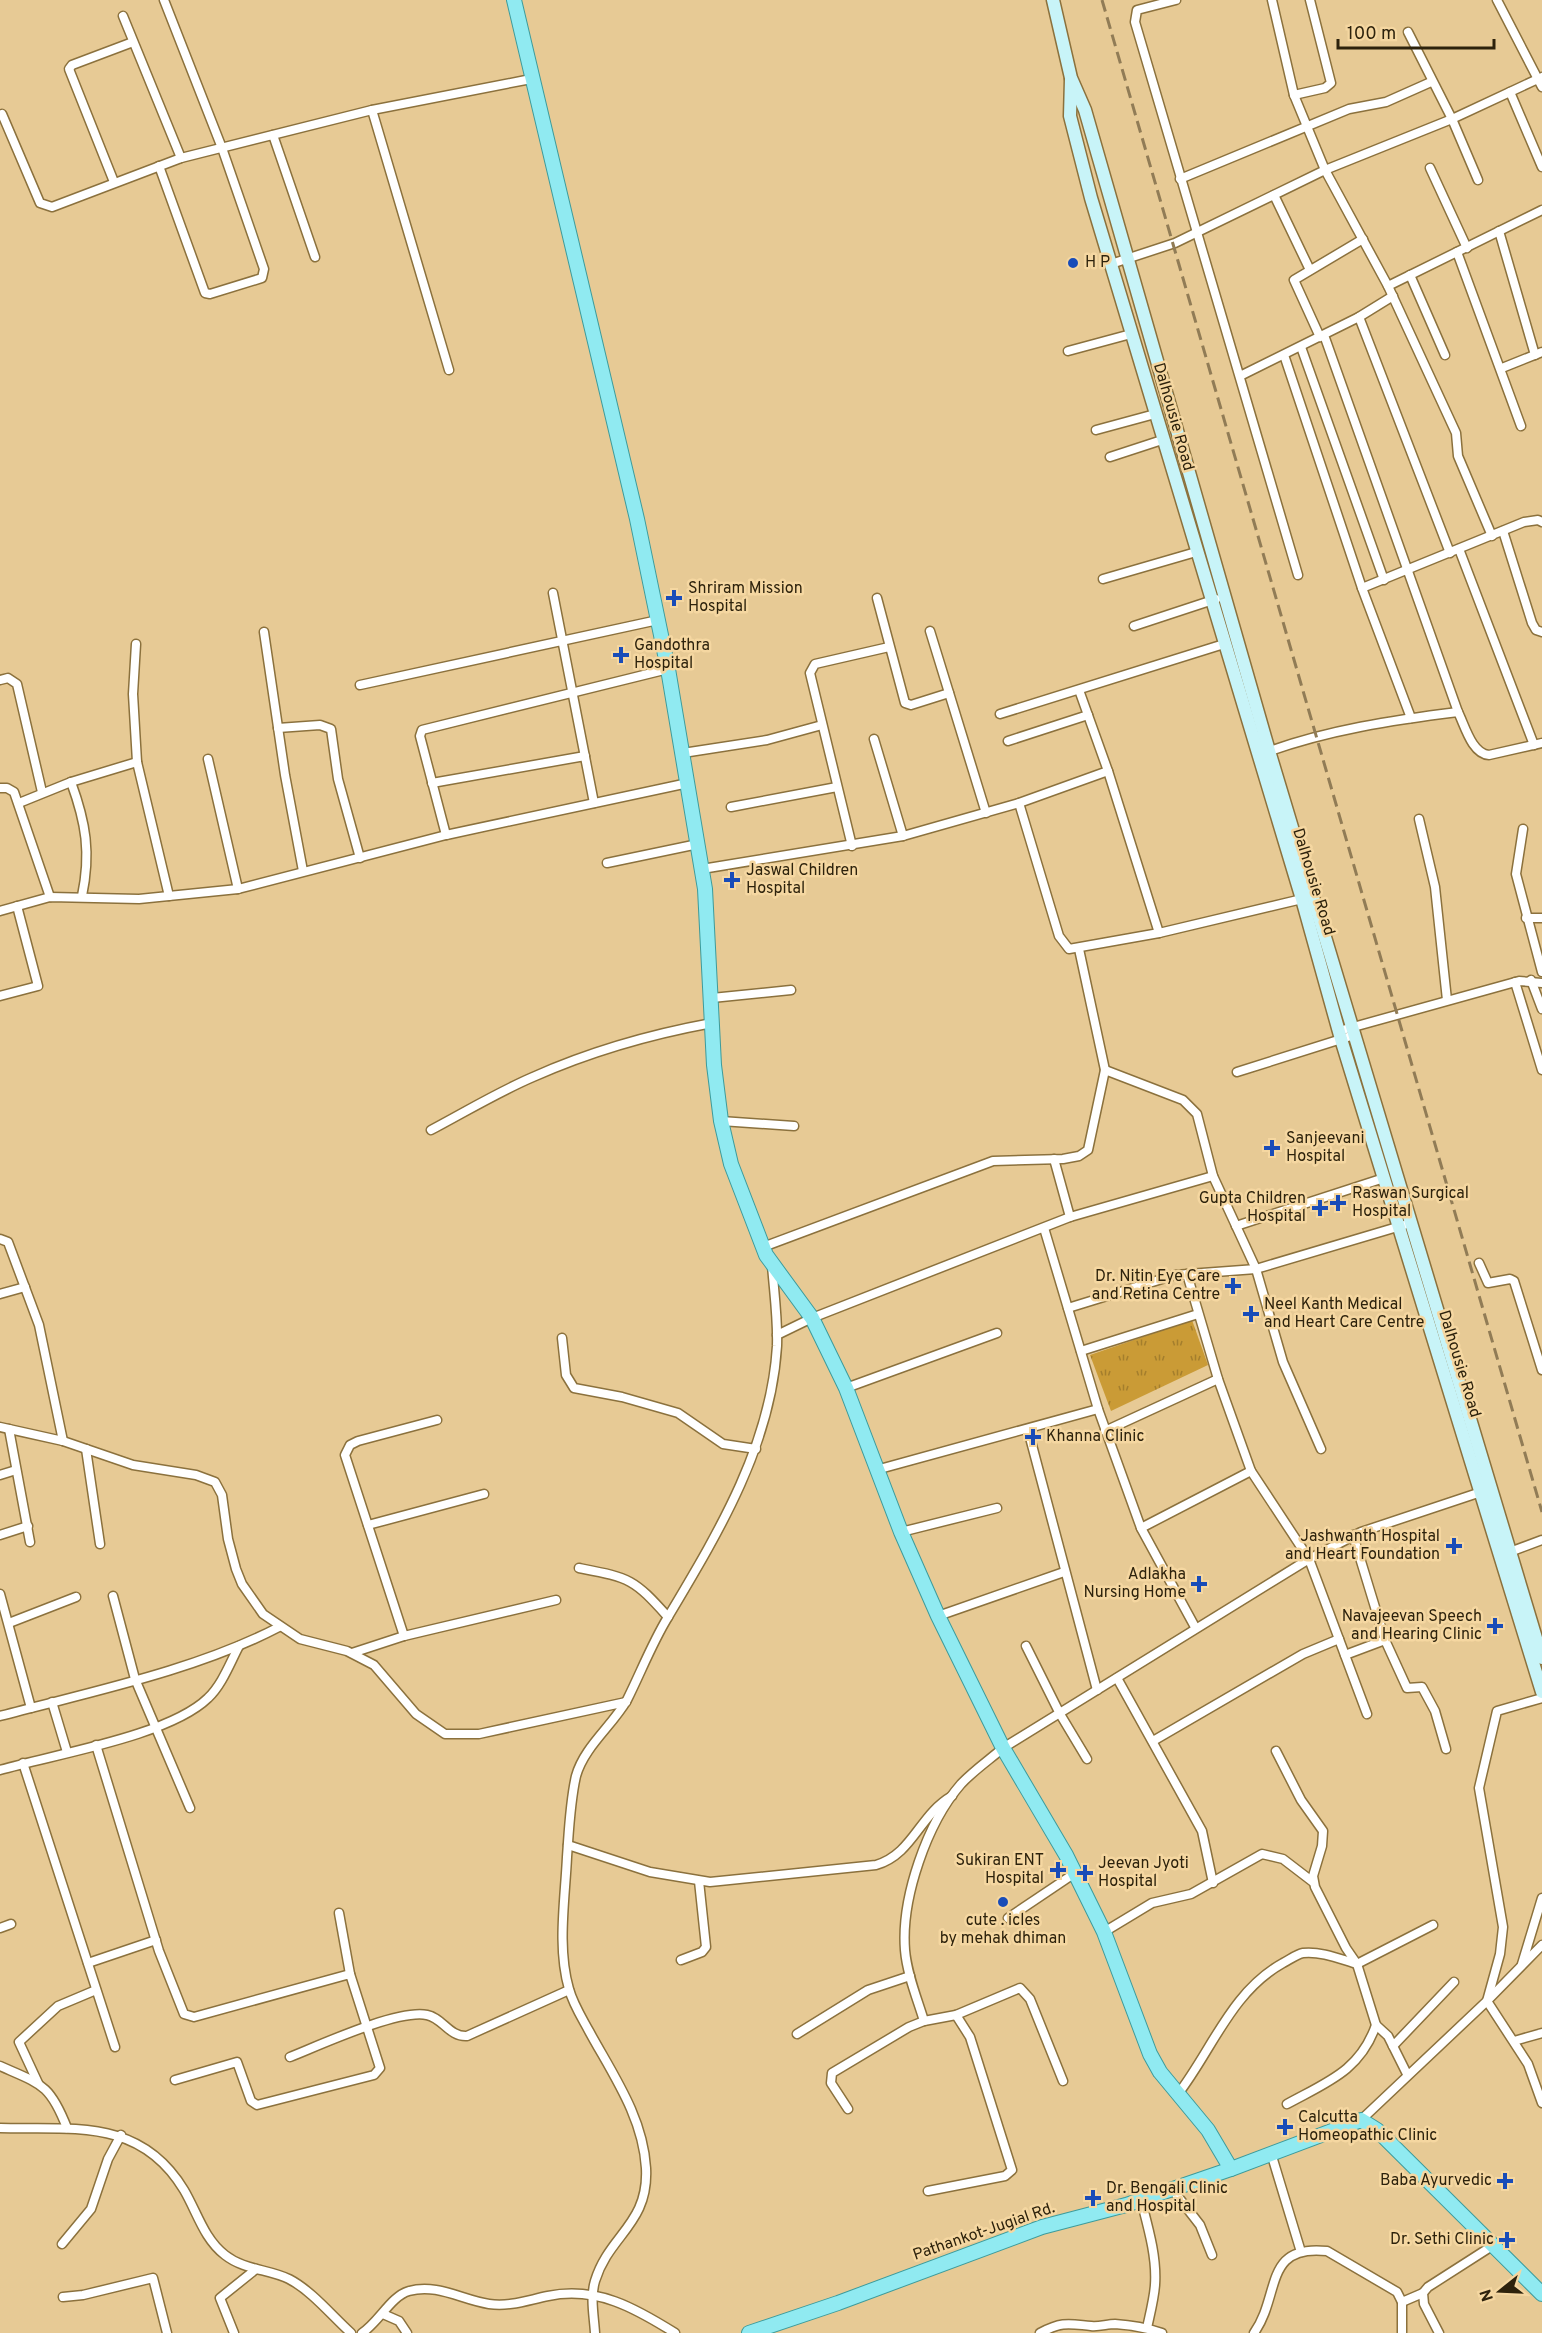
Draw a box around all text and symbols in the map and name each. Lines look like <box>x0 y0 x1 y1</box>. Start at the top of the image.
scale bar <box>1338 12 1494 50</box>
text: 100 m <box>1347 23 1396 46</box>
place label: H P <box>1085 253 1110 273</box>
marker: H P <box>1066 256 1080 270</box>
street label: Dalhousie Road <box>1148 361 1198 473</box>
place label: Shriram Mission Hospital <box>688 579 803 617</box>
marker: Shriram Mission Hospital <box>665 589 683 607</box>
place label: Gandothra Hospital <box>634 636 710 674</box>
marker: Gandothra Hospital <box>612 646 630 664</box>
street label: Dalhousie Road <box>1287 826 1339 938</box>
place label: Jaswal Children Hospital <box>746 861 858 899</box>
marker: Jaswal Children Hospital <box>723 871 741 889</box>
place label: Sanjeevani Hospital <box>1286 1129 1365 1167</box>
marker: Sanjeevani Hospital <box>1263 1139 1281 1157</box>
place label: Raswan Surgical Hospital <box>1352 1184 1469 1222</box>
place label: Gupta Children Hospital <box>1199 1189 1306 1227</box>
marker: Raswan Surgical Hospital <box>1329 1194 1347 1212</box>
marker: Gupta Children Hospital <box>1311 1199 1329 1217</box>
place label: Dr. Nitin Eye Care and Retina Centre <box>1092 1267 1220 1305</box>
marker: Dr. Nitin Eye Care and Retina Centre <box>1224 1277 1242 1295</box>
place label: Neel Kanth Medical and Heart Care Centre <box>1264 1295 1424 1333</box>
marker: Neel Kanth Medical and Heart Care Centre <box>1242 1305 1260 1323</box>
street label: Dalhousie Road <box>1433 1308 1485 1420</box>
place label: Khanna Clinic <box>1046 1427 1144 1447</box>
marker: Khanna Clinic <box>1024 1428 1042 1446</box>
place label: Jashwanth Hospital and Heart Foundation <box>1285 1527 1440 1565</box>
marker: Jashwanth Hospital and Heart Foundation <box>1445 1537 1463 1555</box>
place label: Adlakha Nursing Home <box>1083 1565 1186 1603</box>
marker: Adlakha Nursing Home <box>1190 1575 1208 1593</box>
place label: Navajeevan Speech and Hearing Clinic <box>1342 1607 1482 1645</box>
marker: Navajeevan Speech and Hearing Clinic <box>1486 1617 1504 1635</box>
place label: Sukiran ENT Hospital <box>955 1851 1044 1889</box>
place label: Jeevan Jyoti Hospital <box>1098 1854 1189 1892</box>
marker: Sukiran ENT Hospital <box>1049 1861 1067 1879</box>
marker: Jeevan Jyoti Hospital <box>1076 1864 1094 1882</box>
marker: cute . icles by mehak dhiman <box>996 1895 1010 1909</box>
place label: cute . icles by mehak dhiman <box>940 1911 1066 1949</box>
place label: Calcutta Homeopathic Clinic <box>1298 2108 1437 2146</box>
marker: Calcutta Homeopathic Clinic <box>1276 2118 1294 2136</box>
place label: Baba Ayurvedic <box>1380 2171 1492 2191</box>
marker: Baba Ayurvedic <box>1496 2172 1514 2190</box>
place label: Dr. Bengali Clinic and Hospital <box>1106 2179 1228 2217</box>
marker: Dr. Bengali Clinic and Hospital <box>1084 2189 1102 2207</box>
street label: Pathankot-Jugial Rd. <box>910 2198 1058 2266</box>
place label: Dr. Sethi Clinic <box>1390 2230 1494 2250</box>
marker: Dr. Sethi Clinic <box>1498 2231 1516 2249</box>
north arrow <box>1470 2261 1530 2321</box>
text: N <box>1476 2286 1499 2304</box>

